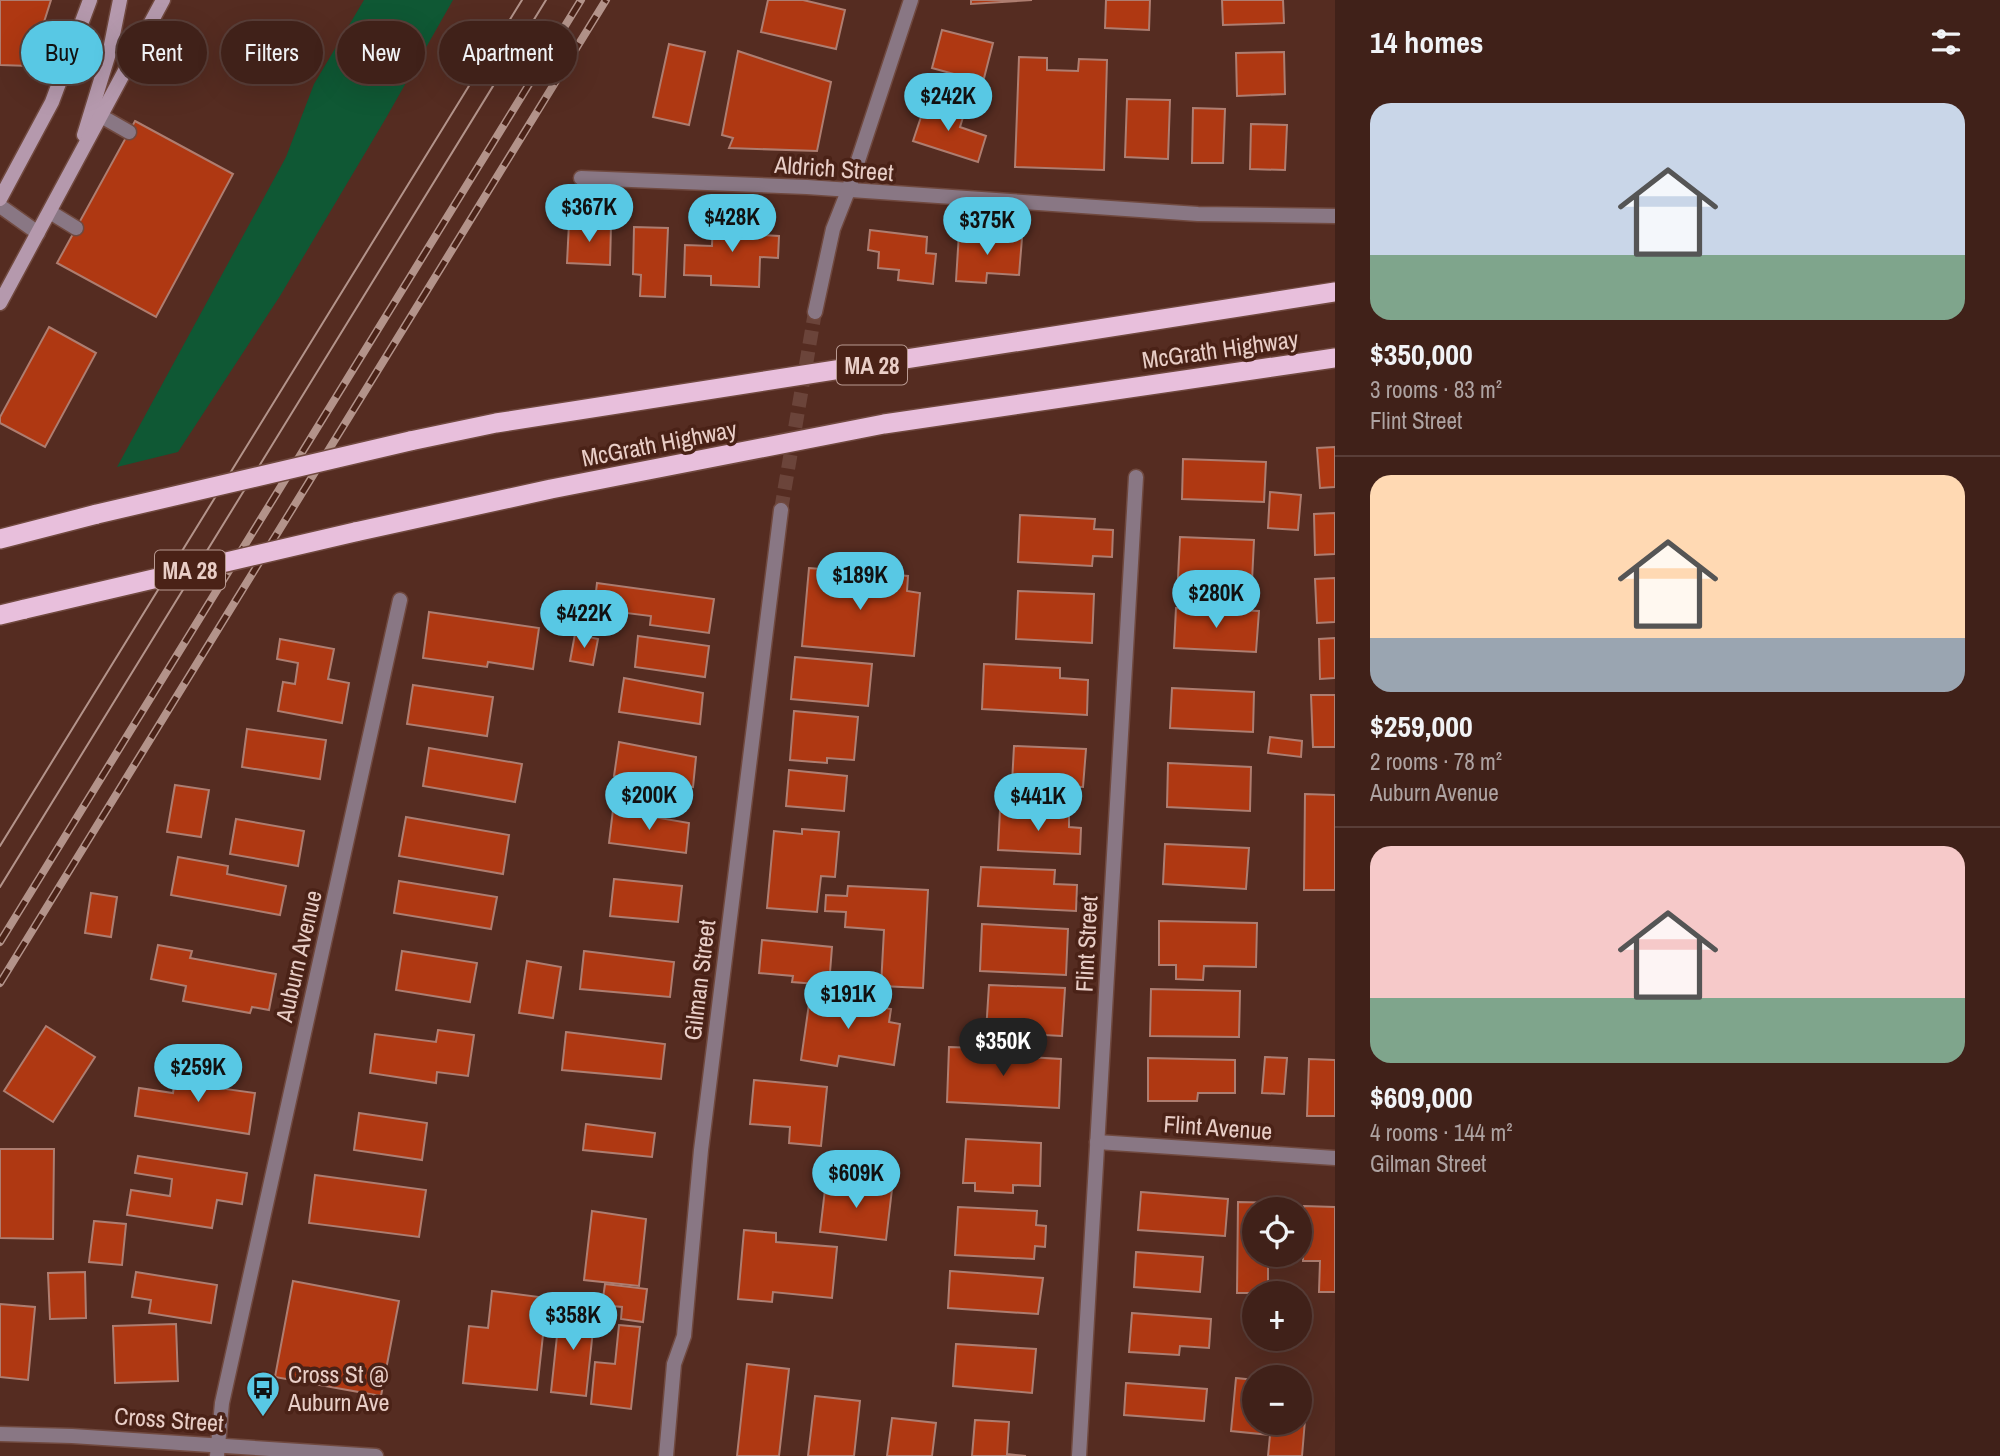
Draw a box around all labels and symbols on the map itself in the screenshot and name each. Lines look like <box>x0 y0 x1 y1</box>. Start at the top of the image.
pin: $242K <box>899 74 997 133</box>
street label: Aldrich Street <box>772 148 895 188</box>
pin: $367K <box>540 184 638 244</box>
pin: $428K <box>683 194 781 254</box>
pin: $375K <box>938 198 1036 257</box>
street label: McGrath Highway <box>1140 322 1300 376</box>
road number: MA 28 <box>837 346 907 384</box>
street label: McGrath Highway <box>579 412 740 474</box>
road number: MA 28 <box>155 550 225 590</box>
pin: $189K <box>811 552 909 612</box>
pin: $280K <box>1167 570 1265 630</box>
pin: $422K <box>535 590 633 650</box>
pin: $200K <box>600 772 698 832</box>
pin: $441K <box>989 774 1087 833</box>
street label: Auburn Avenue <box>267 887 329 1026</box>
street label: Flint Street <box>1068 895 1105 993</box>
street label: Gilman Street <box>676 917 722 1042</box>
pin: $191K <box>799 972 897 1031</box>
pin: $350K <box>954 1018 1052 1078</box>
pin: $259K <box>149 1044 247 1104</box>
street label: Flint Avenue <box>1162 1107 1274 1147</box>
pin: $609K <box>807 1150 905 1210</box>
pin: $358K <box>524 1292 622 1352</box>
place label: Cross St @ Auburn Ave <box>287 1358 389 1418</box>
bus stop icon: Cross St @ Auburn Ave <box>244 1369 282 1418</box>
street label: Cross Street <box>113 1399 225 1439</box>

